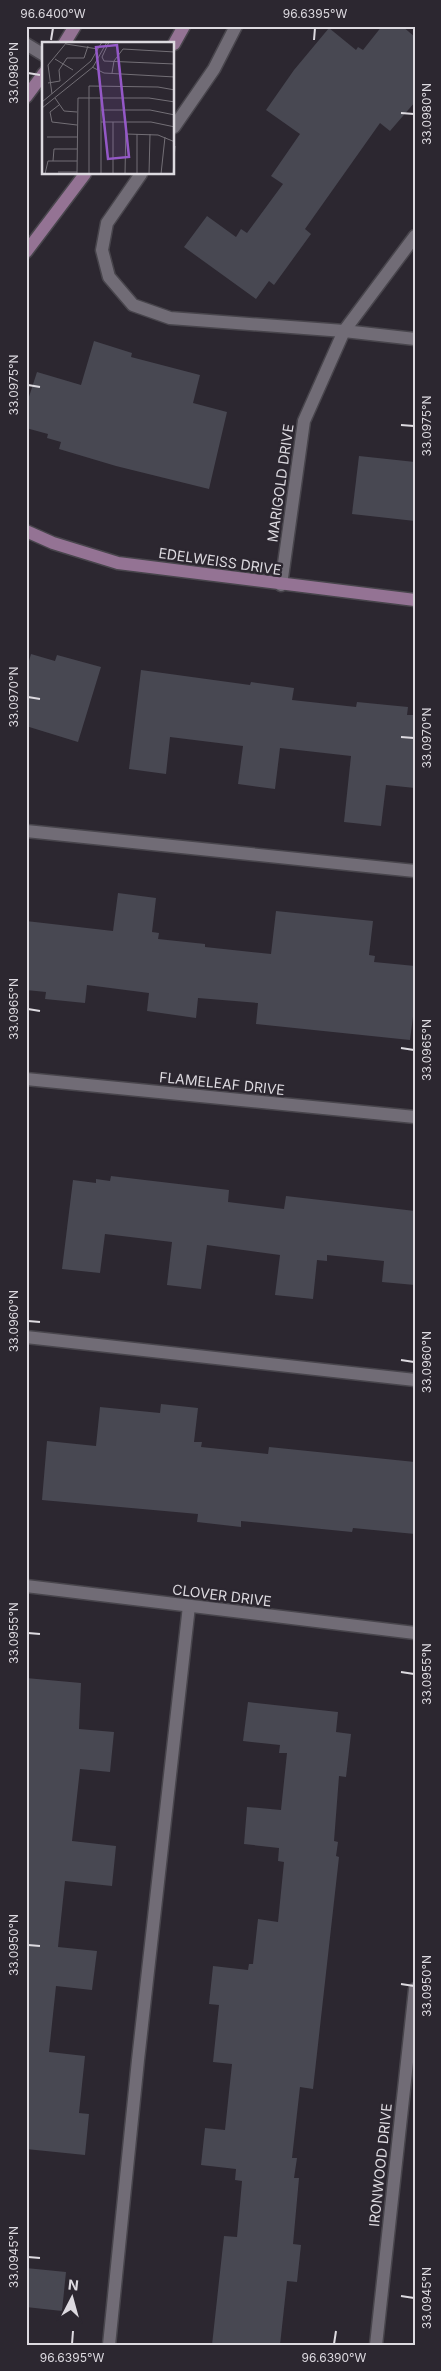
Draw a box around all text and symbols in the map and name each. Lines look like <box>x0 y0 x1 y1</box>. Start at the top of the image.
text: 96.6400°W <box>20 6 86 21</box>
text: 96.6395°W <box>283 6 347 21</box>
text: 33.0980°N <box>6 42 21 104</box>
inset map <box>42 42 175 175</box>
text: 33.0980°N <box>419 83 434 145</box>
text: 33.0975°N <box>6 355 21 415</box>
text: 33.0975°N <box>419 396 434 456</box>
street label: MARIGOLD DRIVE <box>263 423 297 543</box>
street label: EDELWEISS DRIVE <box>158 544 282 578</box>
text: 33.0970°N <box>6 666 21 728</box>
text: 33.0970°N <box>419 707 434 769</box>
text: 33.0965°N <box>6 978 21 1040</box>
text: 33.0965°N <box>419 1019 434 1081</box>
street label: FLAMELEAF DRIVE <box>158 1068 286 1098</box>
text: 33.0960°N <box>6 1290 21 1352</box>
text: 33.0960°N <box>419 1331 434 1393</box>
street label: CLOVER DRIVE <box>171 1580 273 1610</box>
text: 33.0955°N <box>6 1602 21 1664</box>
text: 33.0955°N <box>419 1643 434 1705</box>
text: 33.0950°N <box>6 1914 21 1976</box>
text: 33.0950°N <box>419 1955 434 2017</box>
street label: IRONWOOD DRIVE <box>365 2102 395 2228</box>
text: 33.0945°N <box>6 2226 21 2288</box>
text: 33.0945°N <box>419 2267 434 2329</box>
north arrow <box>48 2274 98 2324</box>
text: N <box>67 2276 80 2294</box>
text: 96.6395°W <box>40 2350 104 2365</box>
text: 96.6390°W <box>302 2350 367 2365</box>

